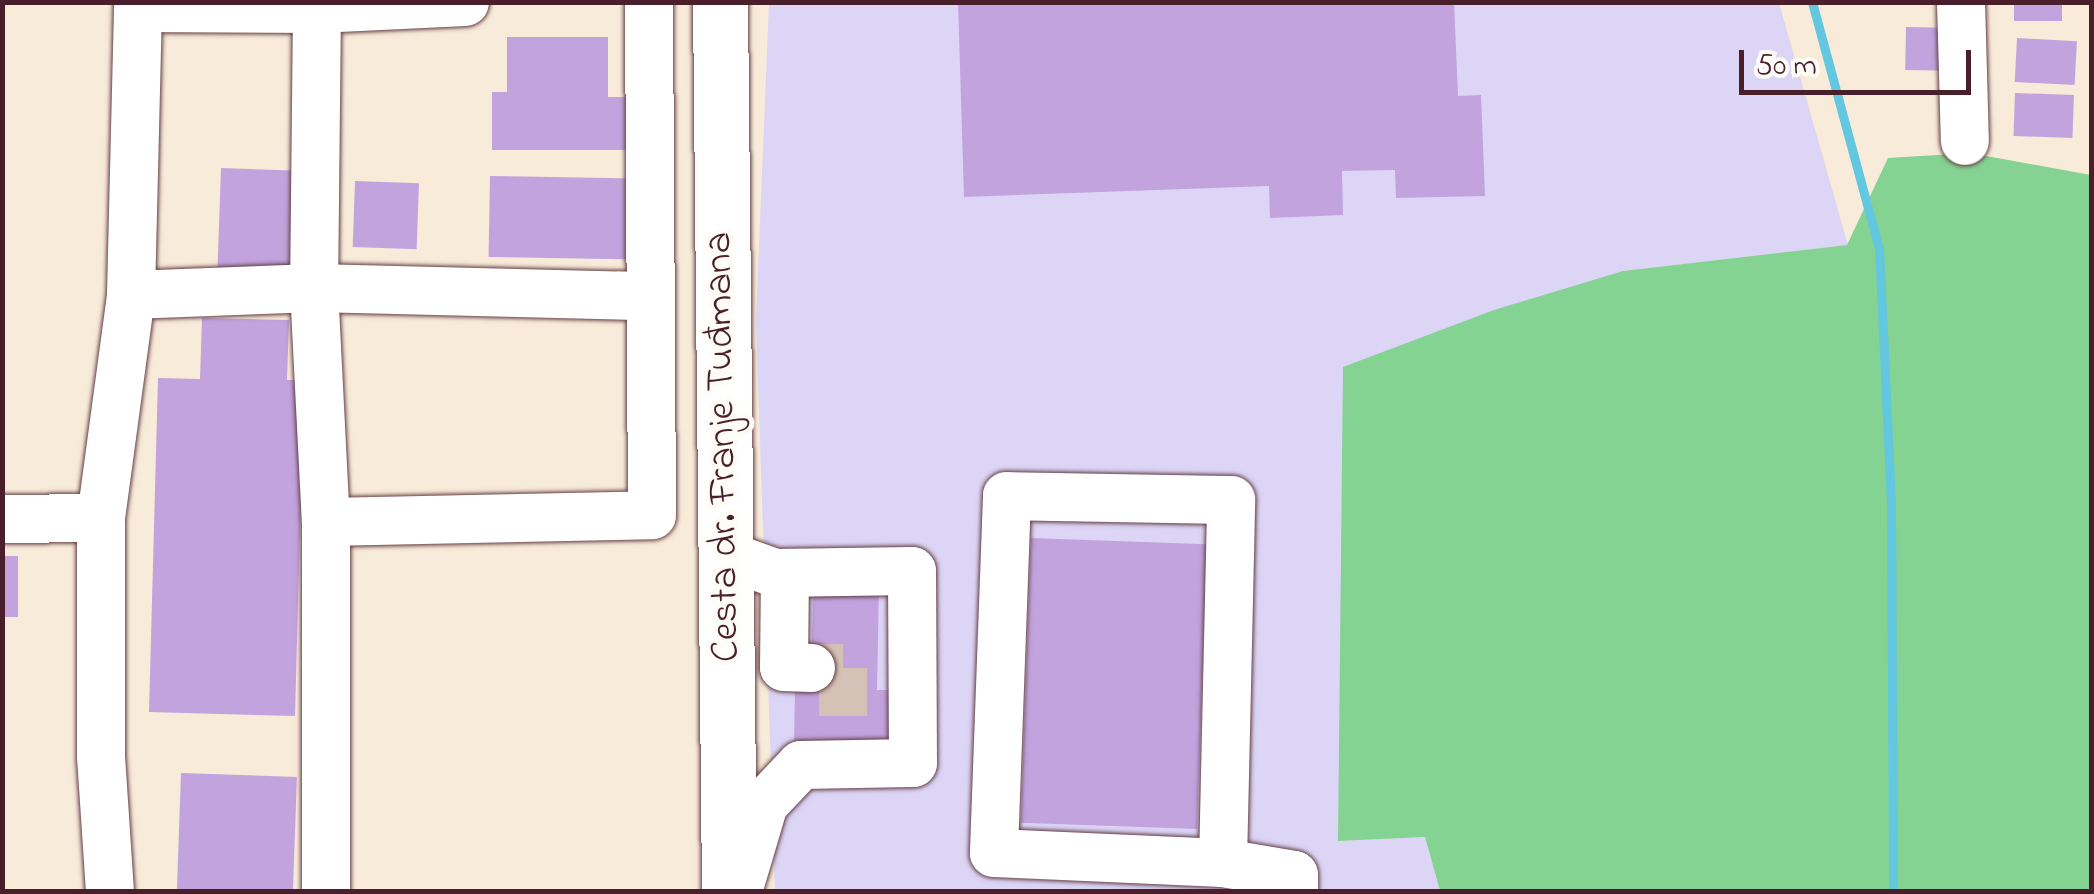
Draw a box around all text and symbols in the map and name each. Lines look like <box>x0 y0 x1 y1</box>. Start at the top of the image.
scale bar <box>1744 30 1976 92</box>
text: 50 m <box>1756 45 1817 89</box>
street label: Cesta dr. Franje Tuđmana <box>696 231 752 663</box>

